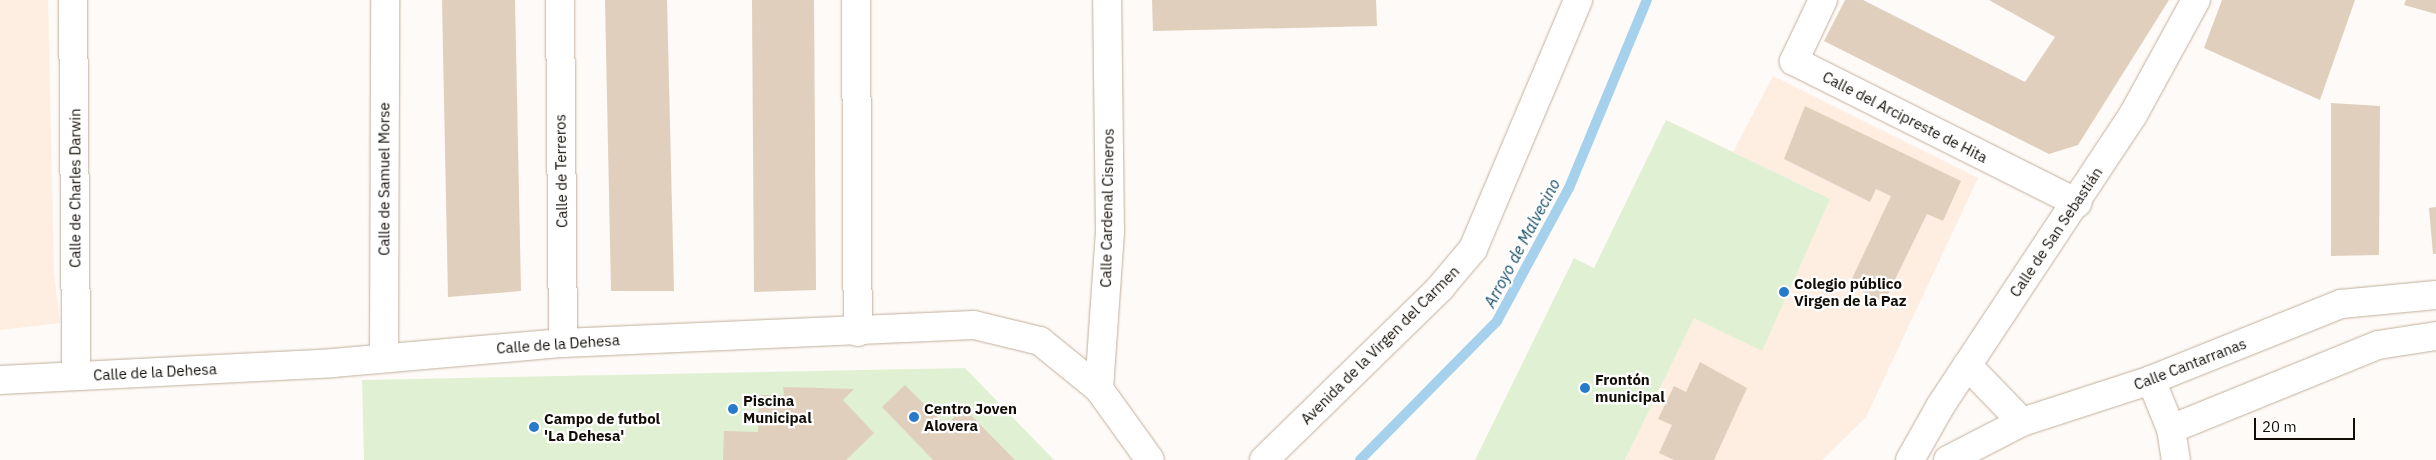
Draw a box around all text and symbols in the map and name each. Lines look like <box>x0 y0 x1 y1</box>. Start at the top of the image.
street label: Calle del Arcipreste de Hita <box>1820 68 1990 166</box>
street label: Calle de Samuel Morse <box>375 102 393 256</box>
street label: Calle de Charles Darwin <box>66 108 84 268</box>
street label: Calle de Terreros <box>551 114 571 228</box>
street label: Calle Cardenal Cisneros <box>1097 128 1117 288</box>
street label: Calle de San Sebastián <box>2006 164 2106 300</box>
water label: Arroyo de Malvecino <box>1480 175 1564 311</box>
street label: Avenida de la Virgen del Carmen <box>1297 262 1463 428</box>
place label: Colegio público Virgen de la Paz <box>1794 274 1907 309</box>
marker: Colegio público Virgen de la Paz <box>1778 286 1790 298</box>
street label: Calle de la Dehesa <box>496 331 620 357</box>
street label: Calle Cantarranas <box>2131 334 2249 394</box>
street label: Calle de la Dehesa <box>93 360 217 384</box>
place label: Frontón municipal <box>1595 370 1665 405</box>
marker: Frontón municipal <box>1579 382 1591 394</box>
place label: Piscina Municipal <box>743 391 812 426</box>
place label: Centro Joven Alovera <box>924 399 1017 434</box>
marker: Piscina Municipal <box>727 403 739 415</box>
scale bar <box>2256 408 2357 440</box>
place label: Campo de futbol 'La Dehesa' <box>544 409 660 444</box>
marker: Centro Joven Alovera <box>908 411 920 423</box>
text: 20 m <box>2262 417 2297 436</box>
marker: Campo de futbol 'La Dehesa' <box>528 421 540 433</box>

